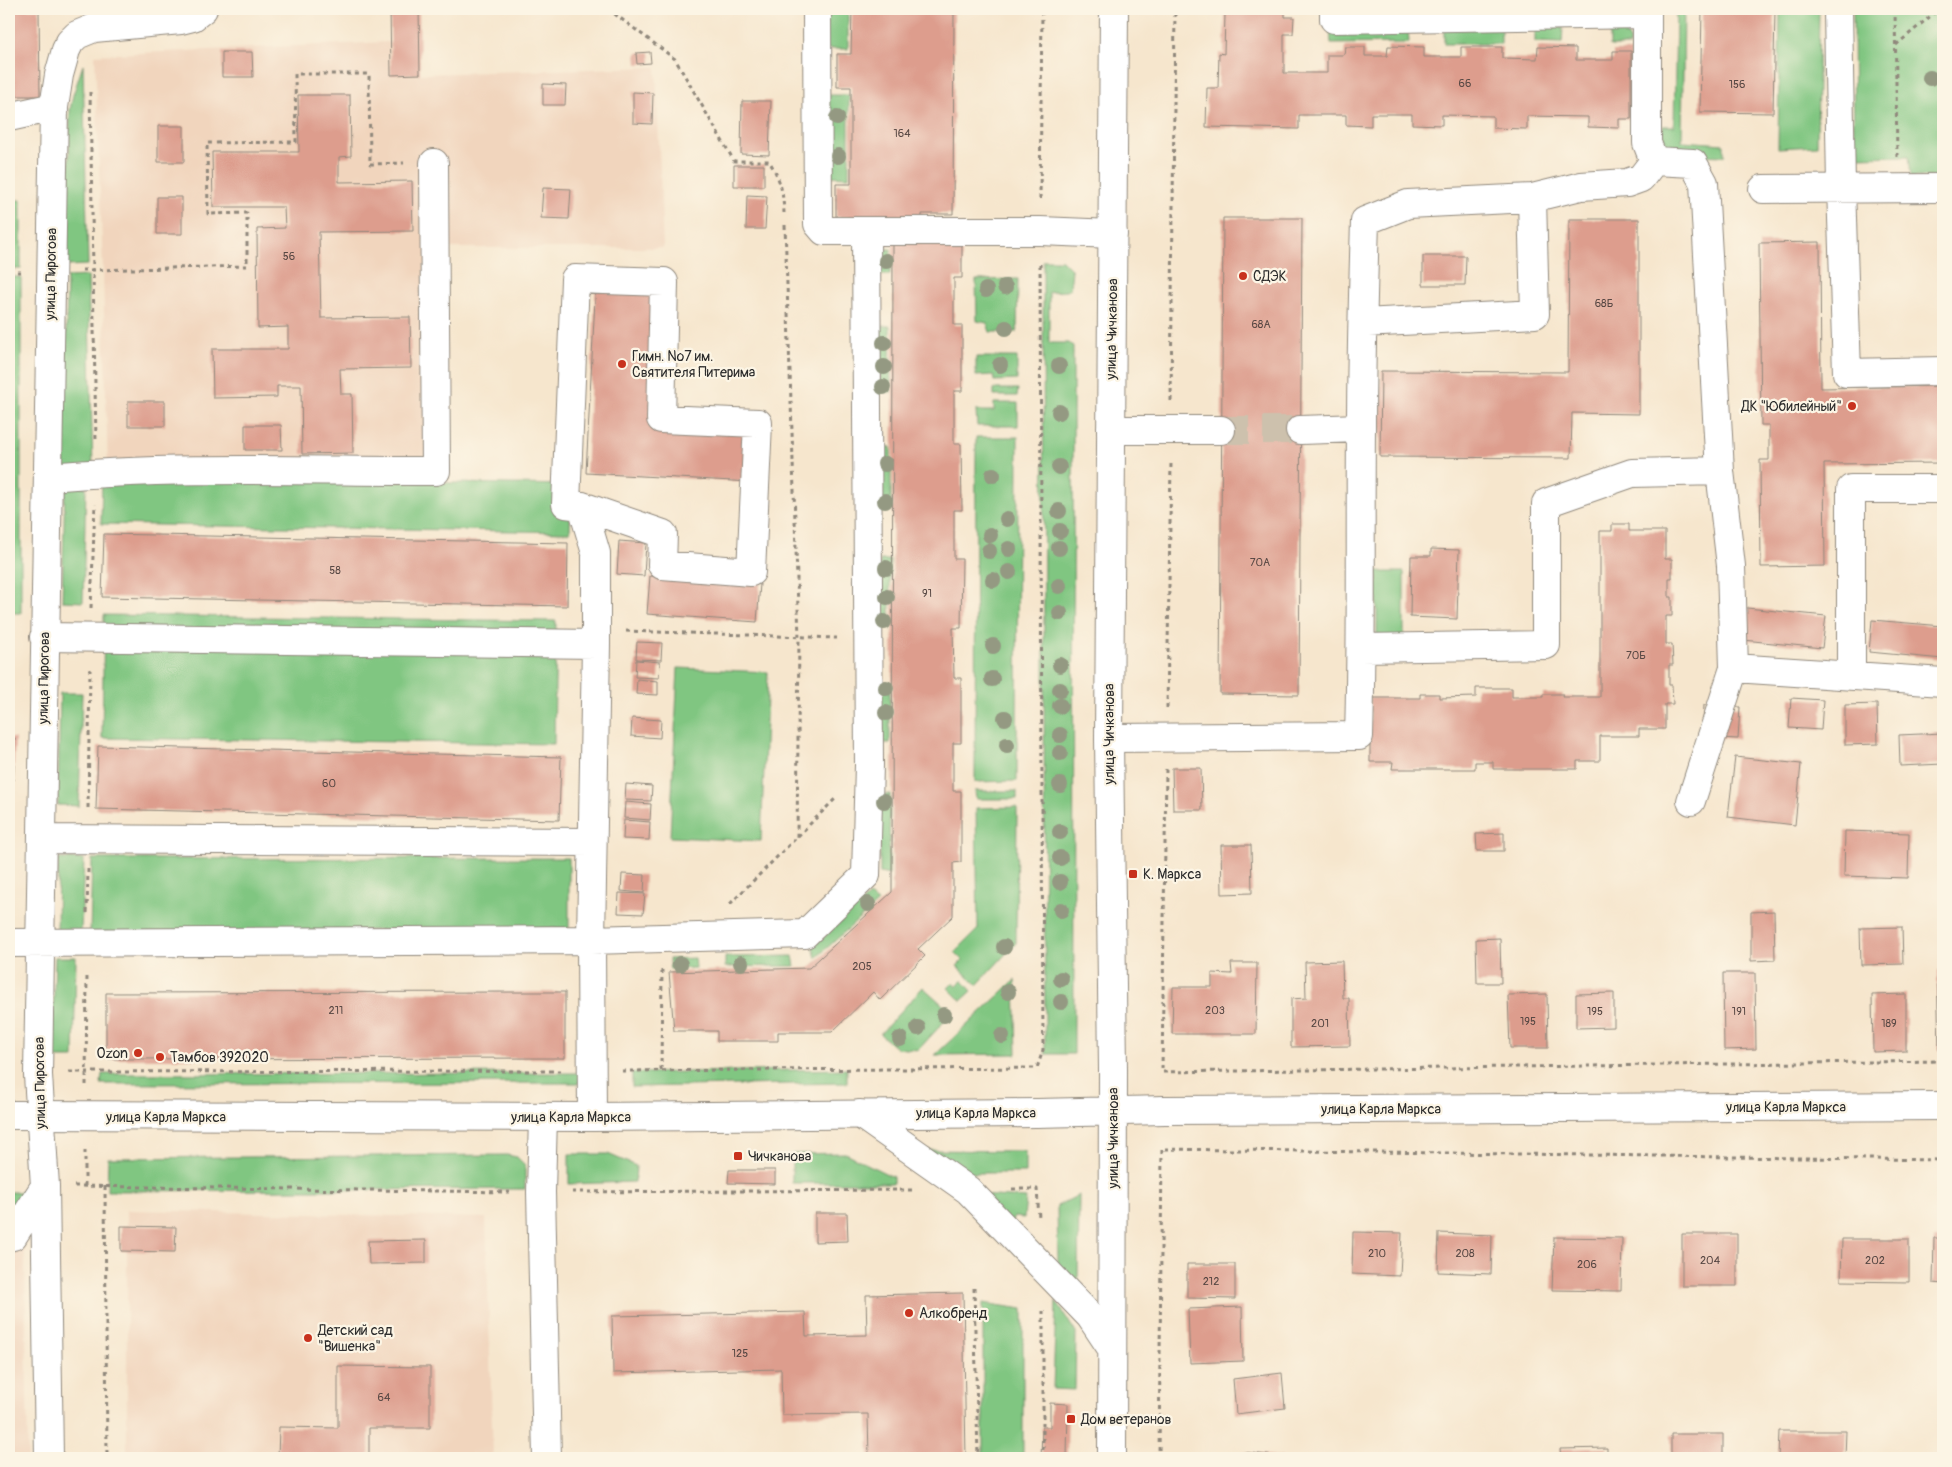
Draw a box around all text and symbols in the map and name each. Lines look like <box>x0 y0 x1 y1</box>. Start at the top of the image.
house number: 66 <box>1459 77 1471 90</box>
house number: 156 <box>1729 78 1745 91</box>
house number: 164 <box>893 127 911 140</box>
street label: улица Пирогова <box>42 228 60 321</box>
house number: 56 <box>283 250 295 263</box>
place label: СДЭК <box>1253 268 1287 285</box>
marker: СДЭК <box>1237 270 1249 282</box>
street label: улица Чичканова <box>1103 278 1121 381</box>
house number: 68Б <box>1595 297 1613 310</box>
house number: 68А <box>1251 318 1271 331</box>
place label: Гимн. №7 им. Святителя Питерима <box>632 348 755 381</box>
marker: Гимн. №7 им. Святителя Питерима <box>616 358 628 370</box>
place label: ДК "Юбилейный" <box>1740 398 1842 415</box>
marker: ДК "Юбилейный" <box>1846 400 1858 412</box>
house number: 70А <box>1250 556 1270 569</box>
house number: 58 <box>329 564 341 577</box>
house number: 91 <box>922 587 932 600</box>
street label: улица Пирогова <box>35 632 53 725</box>
house number: 70Б <box>1626 649 1646 662</box>
street label: улица Чичканова <box>1101 683 1118 786</box>
house number: 60 <box>322 777 336 790</box>
place label: К. Маркса <box>1143 866 1201 883</box>
marker: К. Маркса <box>1127 868 1139 880</box>
house number: 205 <box>852 960 872 973</box>
house number: 211 <box>329 1004 343 1017</box>
house number: 203 <box>1205 1004 1225 1017</box>
house number: 195 <box>1587 1005 1603 1018</box>
house number: 191 <box>1732 1005 1746 1018</box>
house number: 195 <box>1520 1015 1536 1028</box>
house number: 201 <box>1311 1017 1329 1030</box>
house number: 189 <box>1881 1017 1897 1030</box>
street label: улица Пирогова <box>31 1037 49 1130</box>
place label: Ozon <box>97 1045 128 1062</box>
marker: Ozon <box>132 1047 144 1059</box>
place label: Тамбов 392020 <box>170 1049 269 1066</box>
marker: Тамбов 392020 <box>154 1051 166 1063</box>
street label: улица Чичканова <box>1105 1087 1122 1190</box>
street label: улица Карла Маркса <box>1725 1099 1846 1116</box>
street label: улица Карла Маркса <box>1320 1101 1441 1118</box>
street label: улица Карла Маркса <box>915 1105 1036 1122</box>
street label: улица Карла Маркса <box>105 1109 226 1126</box>
street label: улица Карла Маркса <box>510 1109 631 1126</box>
place label: Чичканова <box>748 1148 811 1165</box>
marker: Чичканова <box>732 1150 744 1162</box>
house number: 210 <box>1368 1247 1386 1260</box>
house number: 208 <box>1455 1247 1475 1260</box>
house number: 204 <box>1700 1254 1721 1267</box>
house number: 202 <box>1865 1254 1885 1267</box>
house number: 206 <box>1577 1258 1597 1271</box>
house number: 212 <box>1203 1275 1219 1288</box>
place label: Алкобренд <box>919 1305 988 1322</box>
marker: Алкобренд <box>903 1307 915 1319</box>
place label: Детский сад "Вишенка" <box>317 1322 393 1355</box>
marker: Детский сад "Вишенка" <box>302 1332 314 1344</box>
house number: 125 <box>732 1347 748 1360</box>
house number: 64 <box>378 1391 391 1404</box>
place label: Дом ветеранов <box>1080 1411 1172 1428</box>
marker: Дом ветеранов <box>1065 1413 1077 1425</box>

